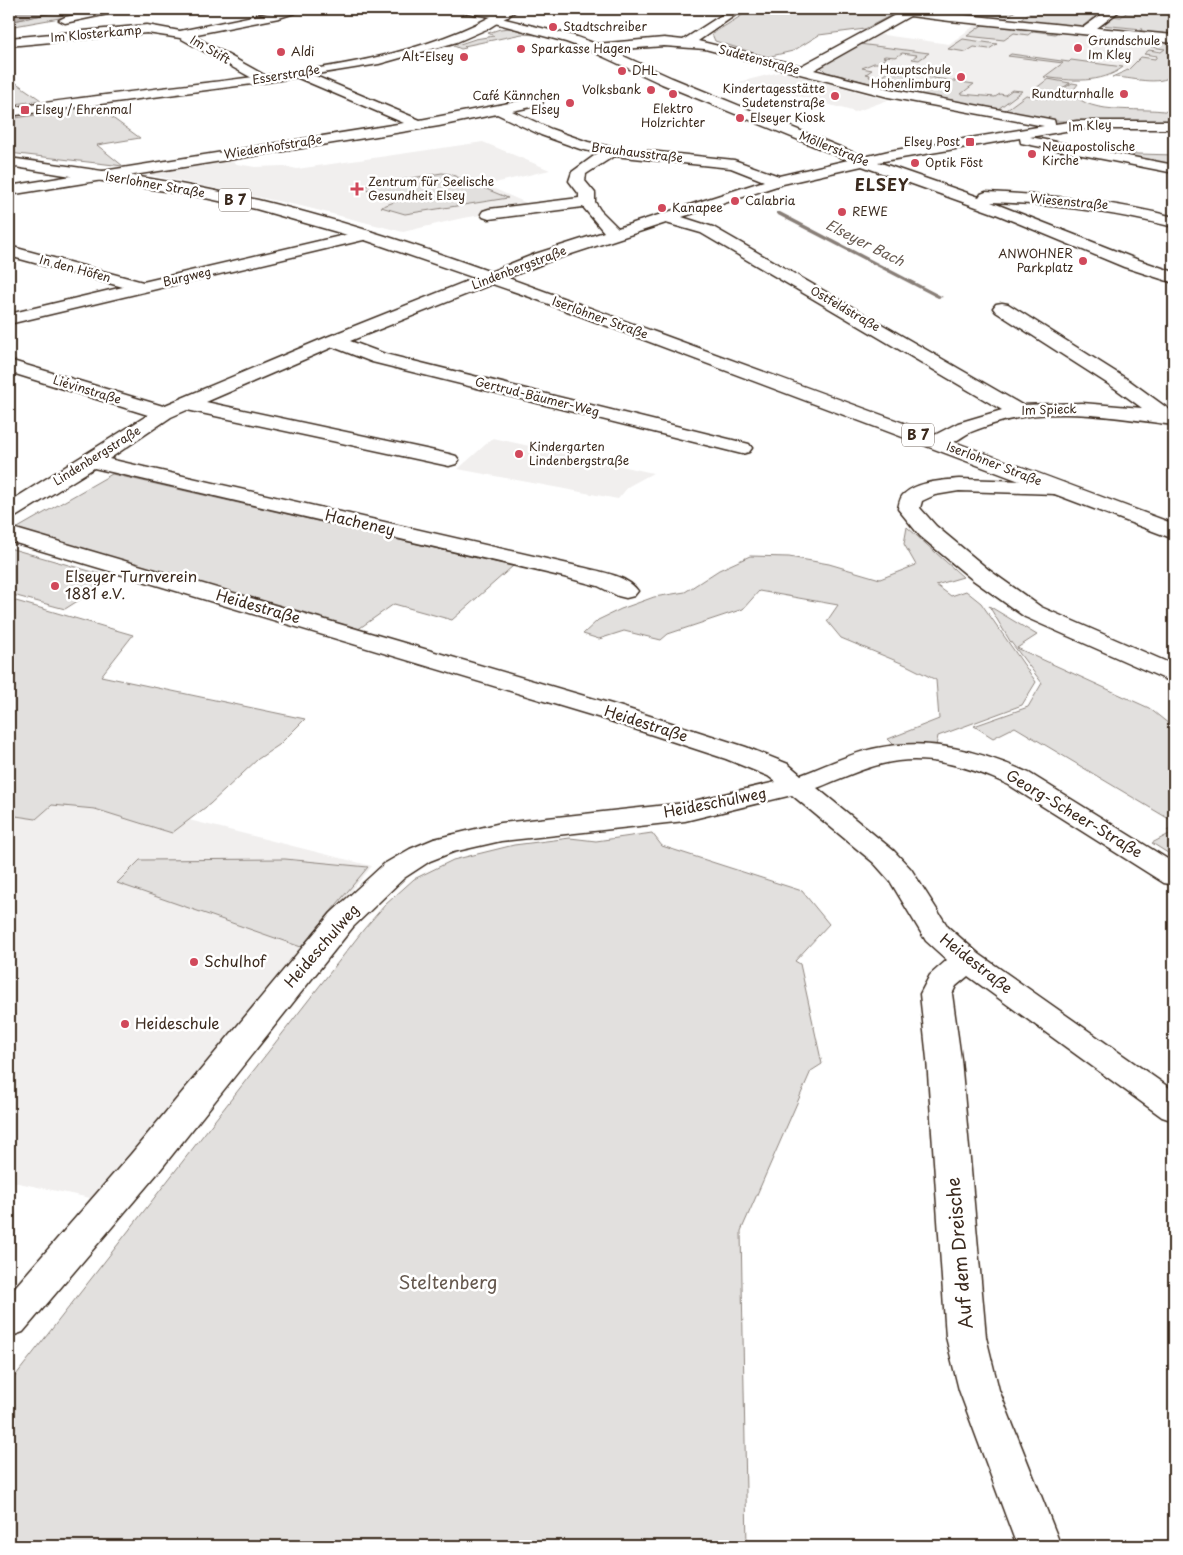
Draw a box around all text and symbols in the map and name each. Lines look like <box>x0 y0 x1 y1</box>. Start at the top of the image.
place label: Stadtschreiber <box>563 17 647 35</box>
street label: Im Klosterkamp <box>50 20 142 46</box>
marker: Stadtschreiber <box>547 21 559 33</box>
street label: Im Stift <box>187 30 234 68</box>
place label: Grundschule Im Kley <box>1088 31 1161 63</box>
place label: Sparkasse Hagen <box>531 39 631 57</box>
street label: Sudetenstraße <box>717 40 802 78</box>
place label: Aldi <box>291 42 314 60</box>
marker: Grundschule Im Kley <box>1072 42 1084 54</box>
marker: Sparkasse Hagen <box>515 43 527 55</box>
marker: Aldi <box>275 46 287 58</box>
place label: Alt-Elsey <box>402 47 454 65</box>
marker: Alt-Elsey <box>458 51 470 63</box>
street label: Esserstraße <box>251 60 321 88</box>
place label: Hauptschule Hohenlimburg <box>871 60 951 92</box>
place label: DHL <box>632 61 658 79</box>
marker: DHL <box>616 65 628 77</box>
marker: Hauptschule Hohenlimburg <box>955 71 967 83</box>
place label: Kindertagesstätte Sudetenstraße <box>722 79 825 111</box>
place label: Volksbank <box>582 80 641 98</box>
marker: Volksbank <box>645 84 657 96</box>
place label: Rundturnhalle <box>1031 84 1114 102</box>
place label: Café Kännchen Elsey <box>472 86 560 118</box>
marker: Elektro Holzrichter <box>667 88 679 100</box>
marker: Rundturnhalle <box>1118 88 1130 100</box>
marker: Kindertagesstätte Sudetenstraße <box>829 90 841 102</box>
marker: Café Kännchen Elsey <box>564 97 576 109</box>
place label: Elektro Holzrichter <box>641 99 706 131</box>
place label: Elsey / Ehrenmal <box>35 100 132 118</box>
marker: Elsey / Ehrenmal <box>19 104 31 116</box>
place label: Elseyer Kiosk <box>750 108 825 126</box>
marker: Elseyer Kiosk <box>734 112 746 124</box>
street label: Im Kley <box>1068 115 1112 135</box>
street label: Möllerstraße <box>797 126 872 170</box>
street label: Wiedenhofstraße <box>223 129 323 163</box>
place label: Elsey Post <box>904 132 960 150</box>
marker: Elsey Post <box>964 136 976 148</box>
street label: Brauhausstraße <box>590 137 684 167</box>
place label: Neuapostolische Kirche <box>1042 137 1135 169</box>
marker: Neuapostolische Kirche <box>1026 148 1038 160</box>
place label: Optik Föst <box>925 153 983 171</box>
marker: Optik Föst <box>909 157 921 169</box>
street label: Iserlohner Straße <box>104 166 206 202</box>
place label: Zentrum für Seelische Gesundheit Elsey <box>368 172 494 204</box>
district label: ELSEY <box>855 172 909 196</box>
marker: Zentrum für Seelische Gesundheit Elsey <box>350 182 364 196</box>
road number: B 7 <box>219 188 251 212</box>
street label: Wiesenstraße <box>1029 189 1109 213</box>
place label: Calabria <box>745 191 796 209</box>
marker: Calabria <box>729 195 741 207</box>
place label: Kanapee <box>672 198 723 216</box>
marker: Kanapee <box>656 202 668 214</box>
place label: REWE <box>852 202 888 220</box>
marker: REWE <box>836 206 848 218</box>
water label: Elseyer Bach <box>822 214 909 272</box>
street label: Lindenbergstraße <box>469 241 569 293</box>
place label: ANWOHNER Parkplatz <box>998 244 1073 276</box>
street label: In den Höfen <box>38 250 113 286</box>
marker: ANWOHNER Parkplatz <box>1077 255 1089 267</box>
street label: Burgweg <box>161 262 213 290</box>
street label: Ostfeldstraße <box>807 281 884 335</box>
street label: Iserlohner Straße <box>550 291 651 343</box>
street label: Liévinstraße <box>51 370 124 408</box>
street label: Gertrud-Bäumer-Weg <box>473 372 601 420</box>
street label: Im Spieck <box>1021 399 1077 419</box>
street label: Lindenbergstraße <box>49 421 144 489</box>
road number: B 7 <box>902 424 934 446</box>
place label: Kindergarten Lindenbergstraße <box>529 437 629 469</box>
street label: Iserlohner Straße <box>944 437 1045 490</box>
marker: Kindergarten Lindenbergstraße <box>513 448 525 460</box>
street label: Hacheney <box>323 502 398 541</box>
place label: Elseyer Turnverein 1881 e.V. <box>65 564 197 604</box>
marker: Elseyer Turnverein 1881 e.V. <box>49 580 61 592</box>
street label: Heidestraße <box>214 583 303 629</box>
street label: Heidestraße <box>602 698 691 747</box>
street label: Georg-Scheer-Straße <box>1002 763 1147 863</box>
street label: Heideschulweg <box>661 780 768 823</box>
street label: Heideschulweg <box>278 898 364 992</box>
street label: Heidestraße <box>936 927 1018 999</box>
place label: Schulhof <box>204 949 267 972</box>
marker: Schulhof <box>188 956 200 968</box>
place label: Heideschule <box>135 1011 219 1034</box>
marker: Heideschule <box>119 1018 131 1030</box>
street label: Auf dem Dreische <box>938 1176 979 1330</box>
park label: Steltenberg <box>399 1268 497 1295</box>

